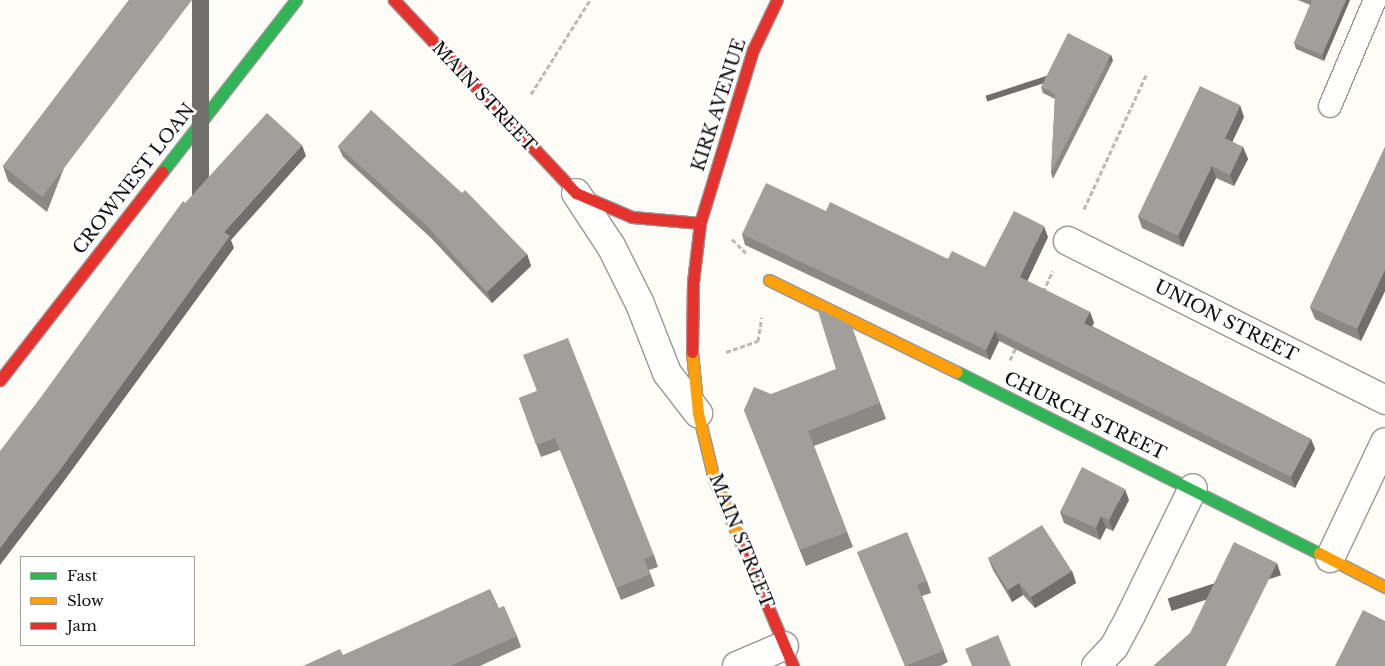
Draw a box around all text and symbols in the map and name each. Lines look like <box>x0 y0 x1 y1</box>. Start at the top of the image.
street label: KIRK AVENUE <box>687 35 751 175</box>
street label: MAIN STREET <box>427 37 541 157</box>
street label: CROWNEST LOAN <box>68 99 200 259</box>
street label: UNION STREET <box>1151 276 1301 366</box>
street label: CHURCH STREET <box>1000 367 1170 465</box>
street label: MAIN STREET <box>704 471 778 611</box>
legend <box>20 556 195 646</box>
text: Fast <box>67 566 97 585</box>
text: Slow <box>67 591 104 610</box>
text: Jam <box>67 616 97 635</box>

